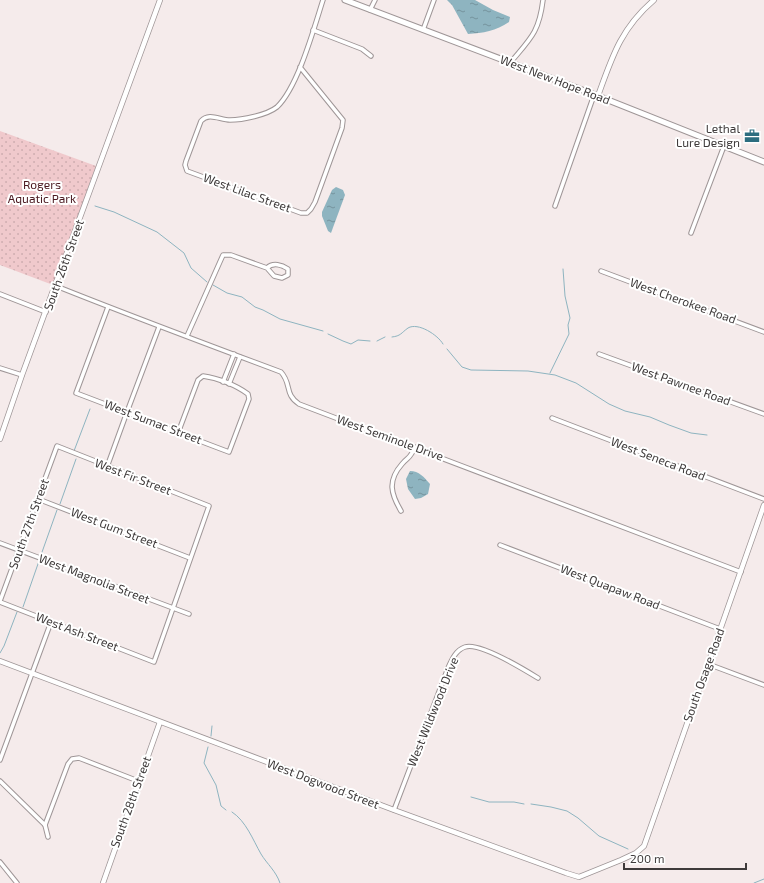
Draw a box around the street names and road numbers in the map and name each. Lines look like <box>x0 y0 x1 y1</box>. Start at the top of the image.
street label: West New Hope Road <box>498 52 612 107</box>
street label: West Lilac Street <box>202 170 293 215</box>
street label: South 26th Street <box>40 217 86 312</box>
street label: West Cherokee Road <box>628 274 738 326</box>
street label: West Pawnee Road <box>630 359 733 408</box>
street label: West Sumac Street <box>103 396 205 446</box>
street label: West Seminole Drive <box>335 411 446 463</box>
street label: West Seneca Road <box>609 434 708 483</box>
street label: West Fir Street <box>93 455 174 497</box>
street label: South 27th Street <box>5 476 51 571</box>
street label: West Gum Street <box>69 504 160 550</box>
street label: West Magnolia Street <box>37 550 152 606</box>
street label: West Quapaw Road <box>558 561 662 613</box>
street label: West Ash Street <box>34 609 121 653</box>
street label: South Osage Road <box>680 626 727 723</box>
street label: West Wildwood Drive <box>404 655 460 769</box>
street label: South 28th Street <box>107 754 153 849</box>
street label: West Dogwood Street <box>265 755 382 811</box>

